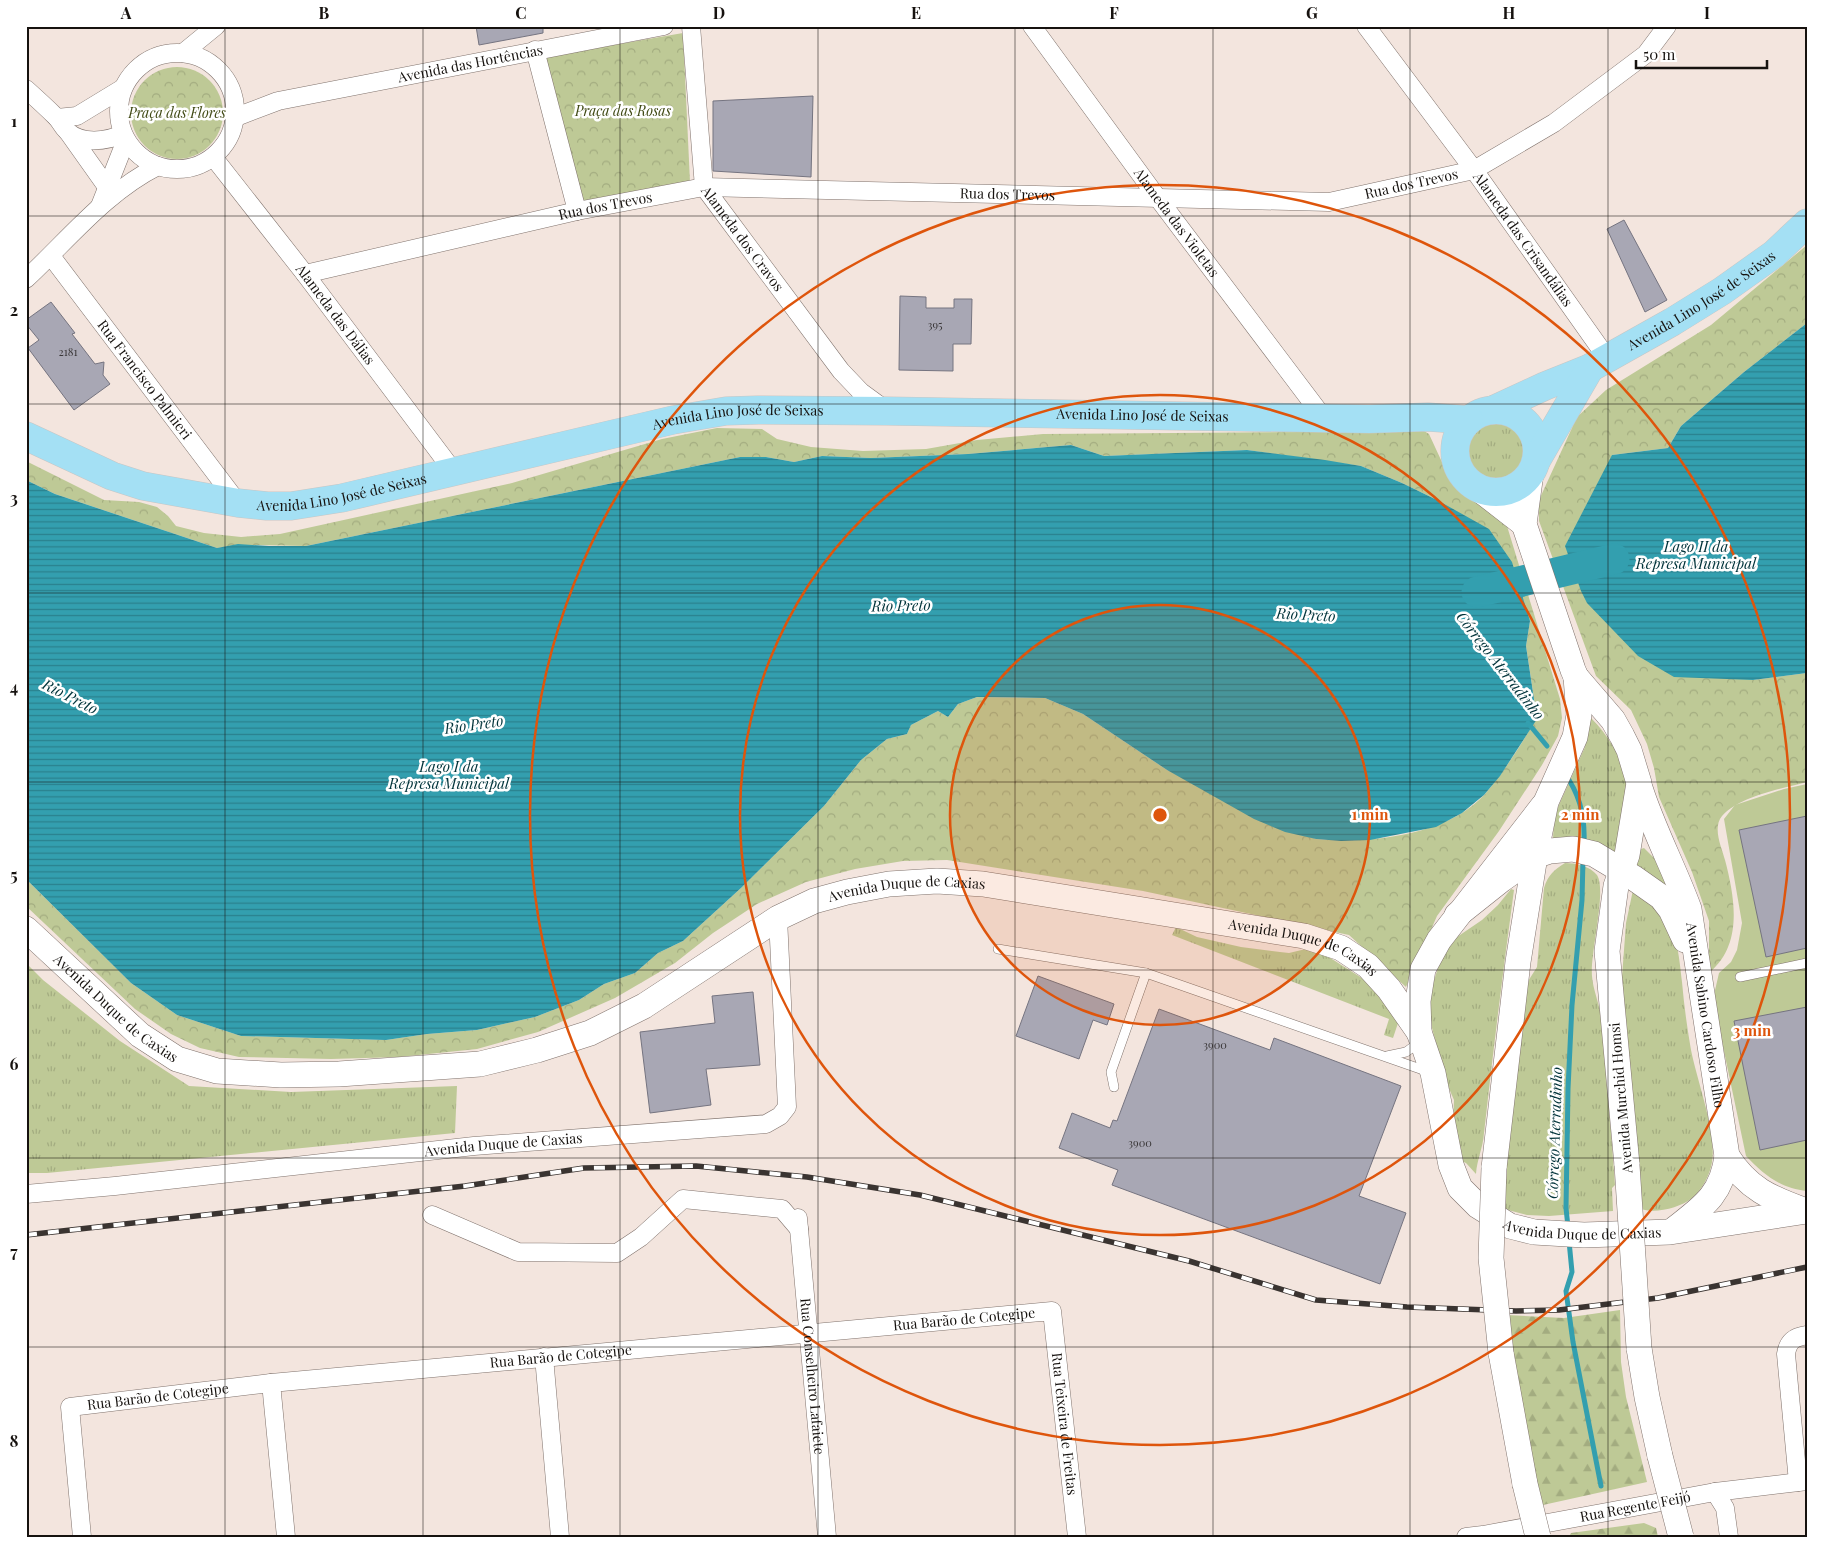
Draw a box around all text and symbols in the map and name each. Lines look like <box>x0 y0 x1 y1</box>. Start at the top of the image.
text: A <box>120 2 132 23</box>
text: B <box>319 2 330 23</box>
text: C <box>515 2 527 23</box>
text: D <box>713 2 725 23</box>
text: E <box>911 2 921 23</box>
text: F <box>1109 2 1119 23</box>
text: G <box>1306 2 1318 23</box>
text: H <box>1503 2 1516 23</box>
text: I <box>1704 2 1710 23</box>
scale bar <box>1636 38 1767 70</box>
street label: Avenida das Hortências <box>395 40 544 87</box>
text: 50 m <box>1643 44 1676 64</box>
park label: Praça das Rosas <box>574 101 672 120</box>
park label: Praça das Flores <box>127 103 226 122</box>
text: 1 <box>11 110 17 131</box>
street label: Alameda das Violetas <box>1129 163 1224 281</box>
street label: Rua dos Trevos <box>1363 164 1460 203</box>
street label: Alameda das Crisandálias <box>1469 167 1578 310</box>
street label: Alameda dos Cravos <box>697 181 788 295</box>
street label: Rua dos Trevos <box>960 183 1055 204</box>
street label: Rua dos Trevos <box>556 187 654 224</box>
street label: Avenida Lino José de Seixas <box>1623 246 1779 355</box>
street label: Alameda das Dálias <box>291 259 380 368</box>
text: 2 <box>10 299 18 320</box>
street label: Rua Francisco Palmieri <box>94 316 196 443</box>
house number: 395 <box>927 317 943 332</box>
house number: 2181 <box>58 344 78 359</box>
street label: Avenida Lino José de Seixas <box>649 400 824 434</box>
street label: Avenida Lino José de Seixas <box>1055 404 1229 426</box>
street label: Avenida Lino José de Seixas <box>255 468 428 515</box>
text: 3 <box>10 487 18 508</box>
water label: Lago II da Represa Municipal <box>1635 536 1757 573</box>
water label: Rio Preto <box>870 594 931 616</box>
water label: Rio Preto <box>1275 602 1336 626</box>
water label: Córrego Aterradinho <box>1452 607 1549 724</box>
water label: Rio Preto <box>39 673 101 718</box>
text: 4 <box>10 676 18 697</box>
water label: Rio Preto <box>442 710 505 738</box>
water label: Lago I da Represa Municipal <box>388 756 510 793</box>
text: 1 min <box>1352 804 1389 824</box>
text: 2 min <box>1561 804 1600 824</box>
centre of rings <box>1151 806 1169 824</box>
text: 5 <box>10 864 18 885</box>
street label: Avenida Duque de Caxias <box>825 871 986 906</box>
street label: Avenida Duque de Caxias <box>1226 914 1383 980</box>
street label: Avenida Sabino Cardoso Filho <box>1682 920 1730 1110</box>
street label: Avenida Duque de Caxias <box>49 949 182 1066</box>
text: 3 min <box>1733 1020 1772 1040</box>
street label: Avenida Murchid Homsi <box>1604 1022 1637 1175</box>
house number: 3900 <box>1203 1037 1227 1052</box>
text: 6 <box>10 1053 19 1074</box>
water label: Córrego Aterradinho <box>1542 1067 1566 1199</box>
street label: Avenida Duque de Caxias <box>422 1128 583 1161</box>
house number: 3900 <box>1128 1135 1152 1150</box>
street label: Avenida Duque de Caxias <box>1499 1214 1662 1244</box>
text: 7 <box>10 1241 18 1262</box>
street label: Rua Conselheiro Lafaiete <box>796 1297 829 1455</box>
street label: Rua Barão de Cotegipe <box>892 1303 1036 1335</box>
street label: Rua Barão de Cotegipe <box>489 1340 633 1372</box>
street label: Rua Teixeira de Freitas <box>1048 1352 1082 1496</box>
street label: Rua Barão de Cotegipe <box>86 1378 230 1414</box>
text: 8 <box>10 1430 19 1451</box>
street label: Rua Regente Feijó <box>1578 1487 1692 1526</box>

